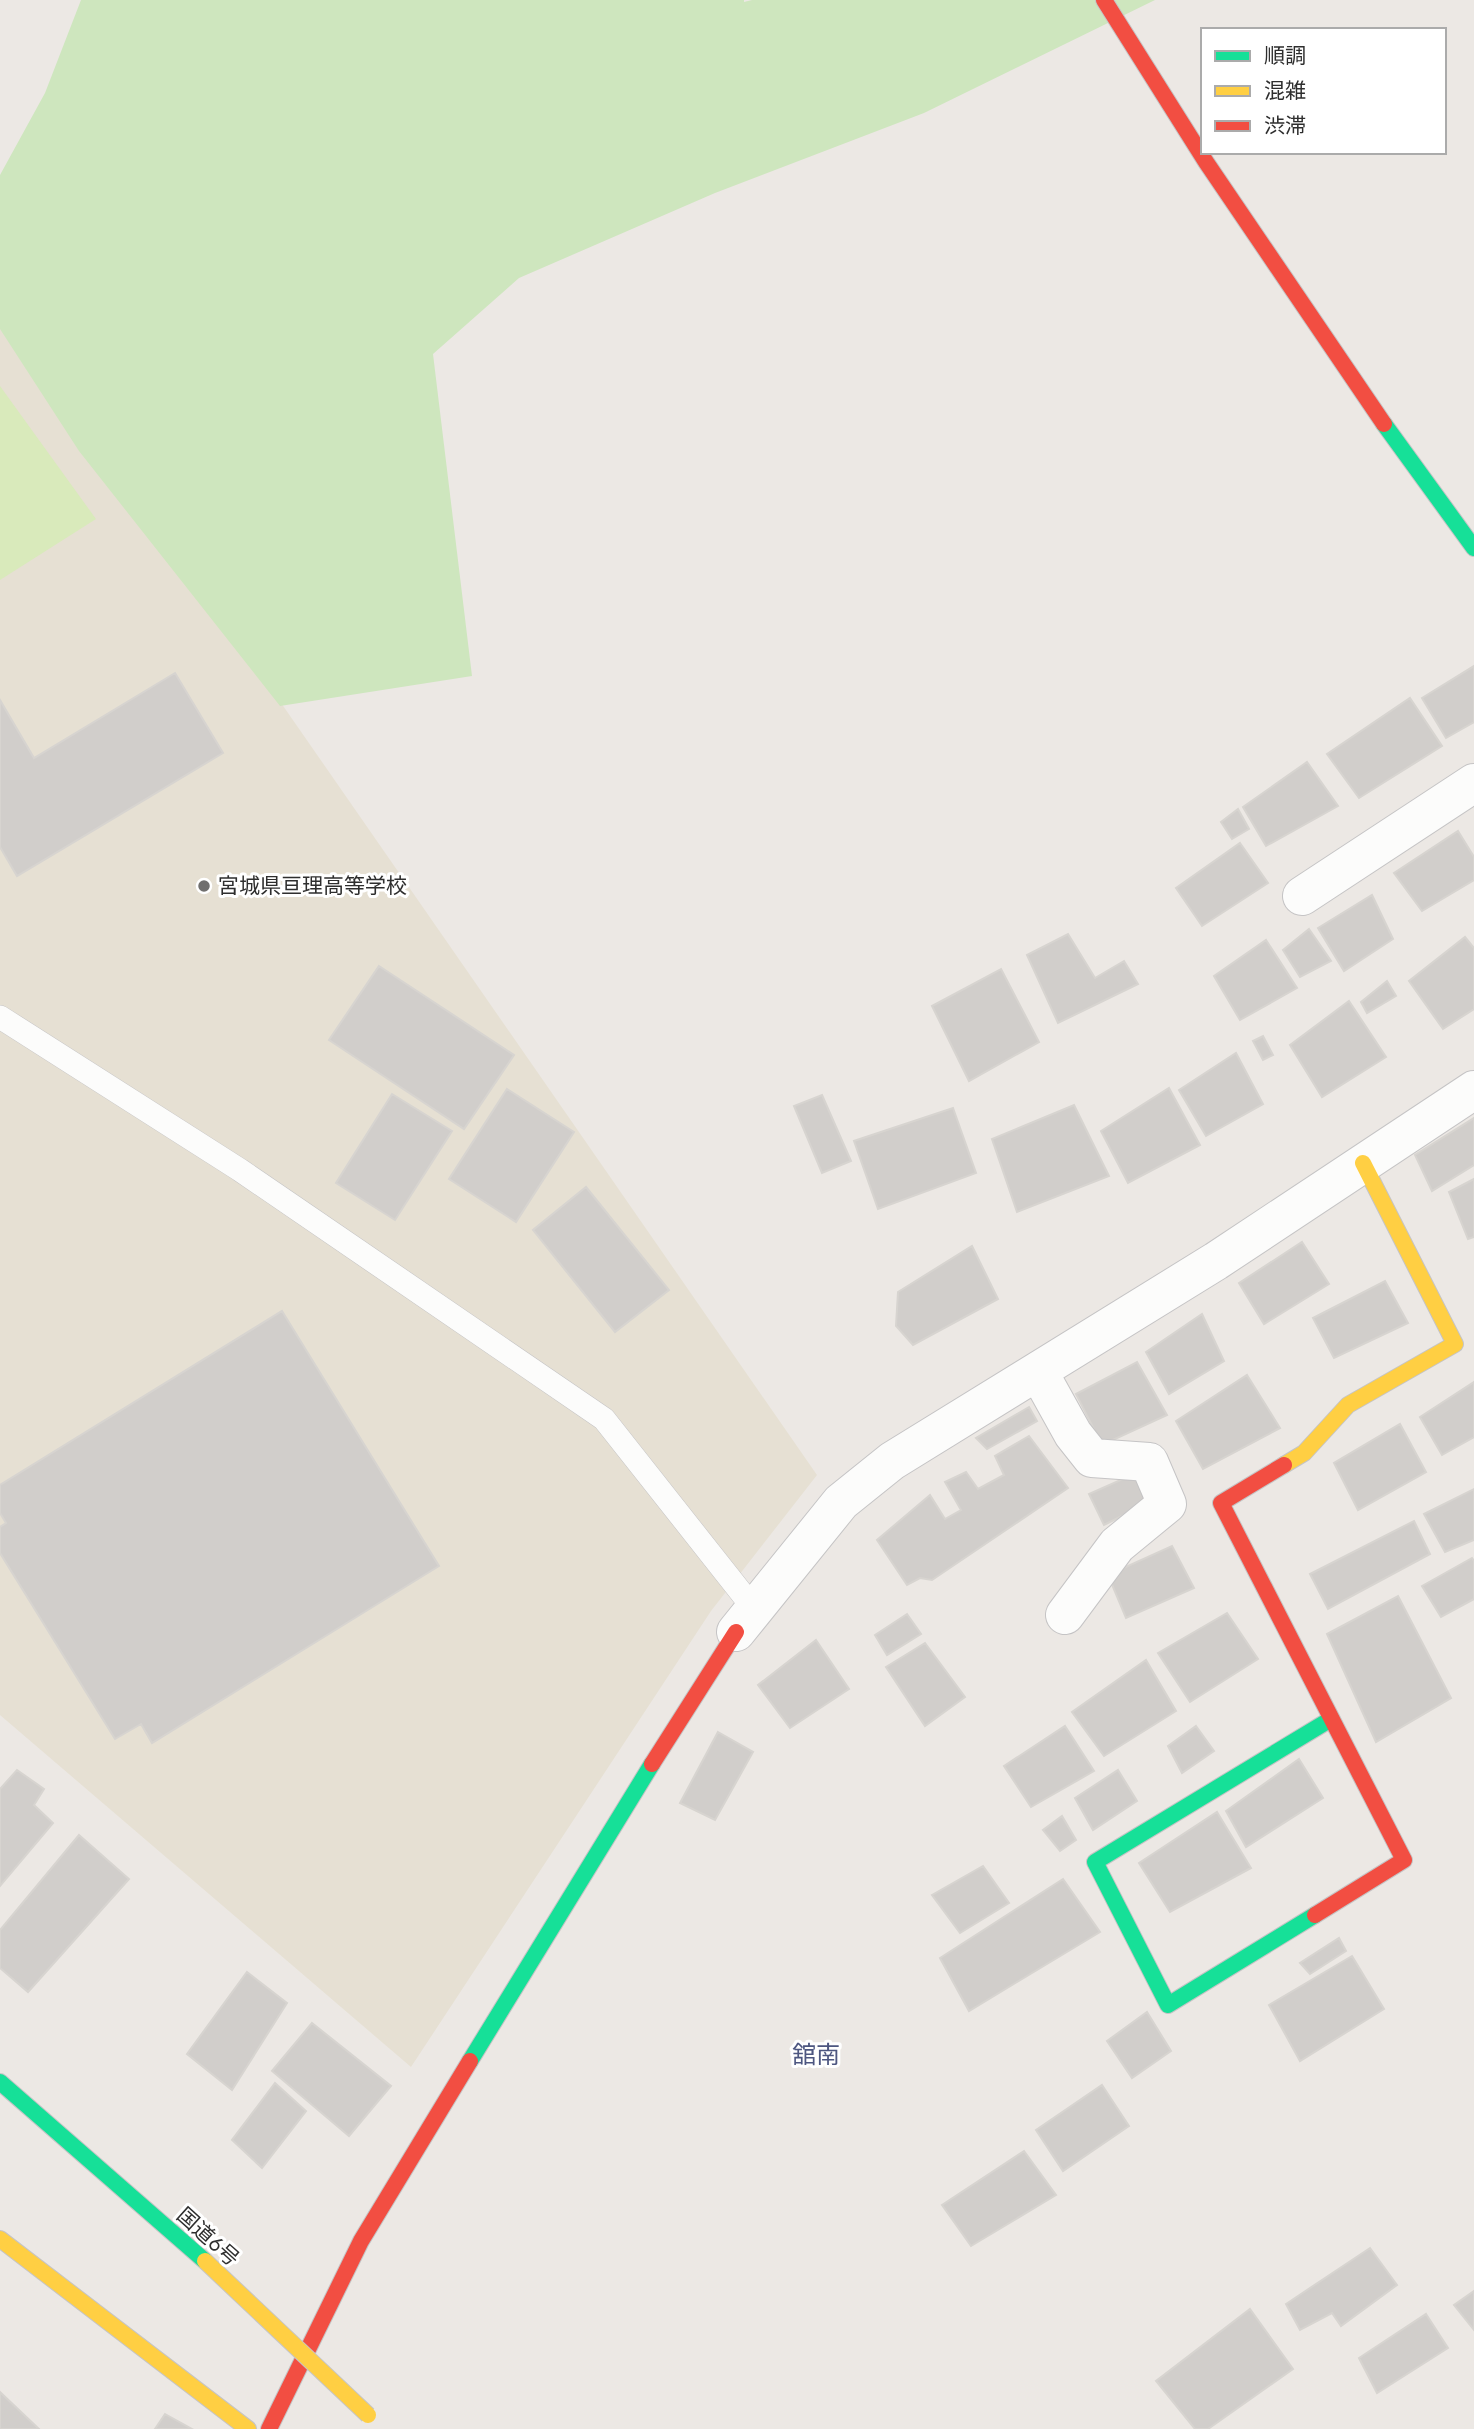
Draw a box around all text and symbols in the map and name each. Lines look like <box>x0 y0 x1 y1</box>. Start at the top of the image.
legend <box>1201 28 1446 154</box>
text: 順調 <box>1264 41 1306 71</box>
text: 混雑 <box>1264 76 1306 106</box>
text: 渋滞 <box>1264 111 1306 141</box>
place label: 宮城県亘理高等学校 <box>218 871 407 901</box>
marker: 宮城県亘理高等学校 <box>196 878 212 894</box>
district label: 舘南 <box>792 2037 840 2072</box>
street label: 国道6号 <box>170 2201 246 2273</box>

